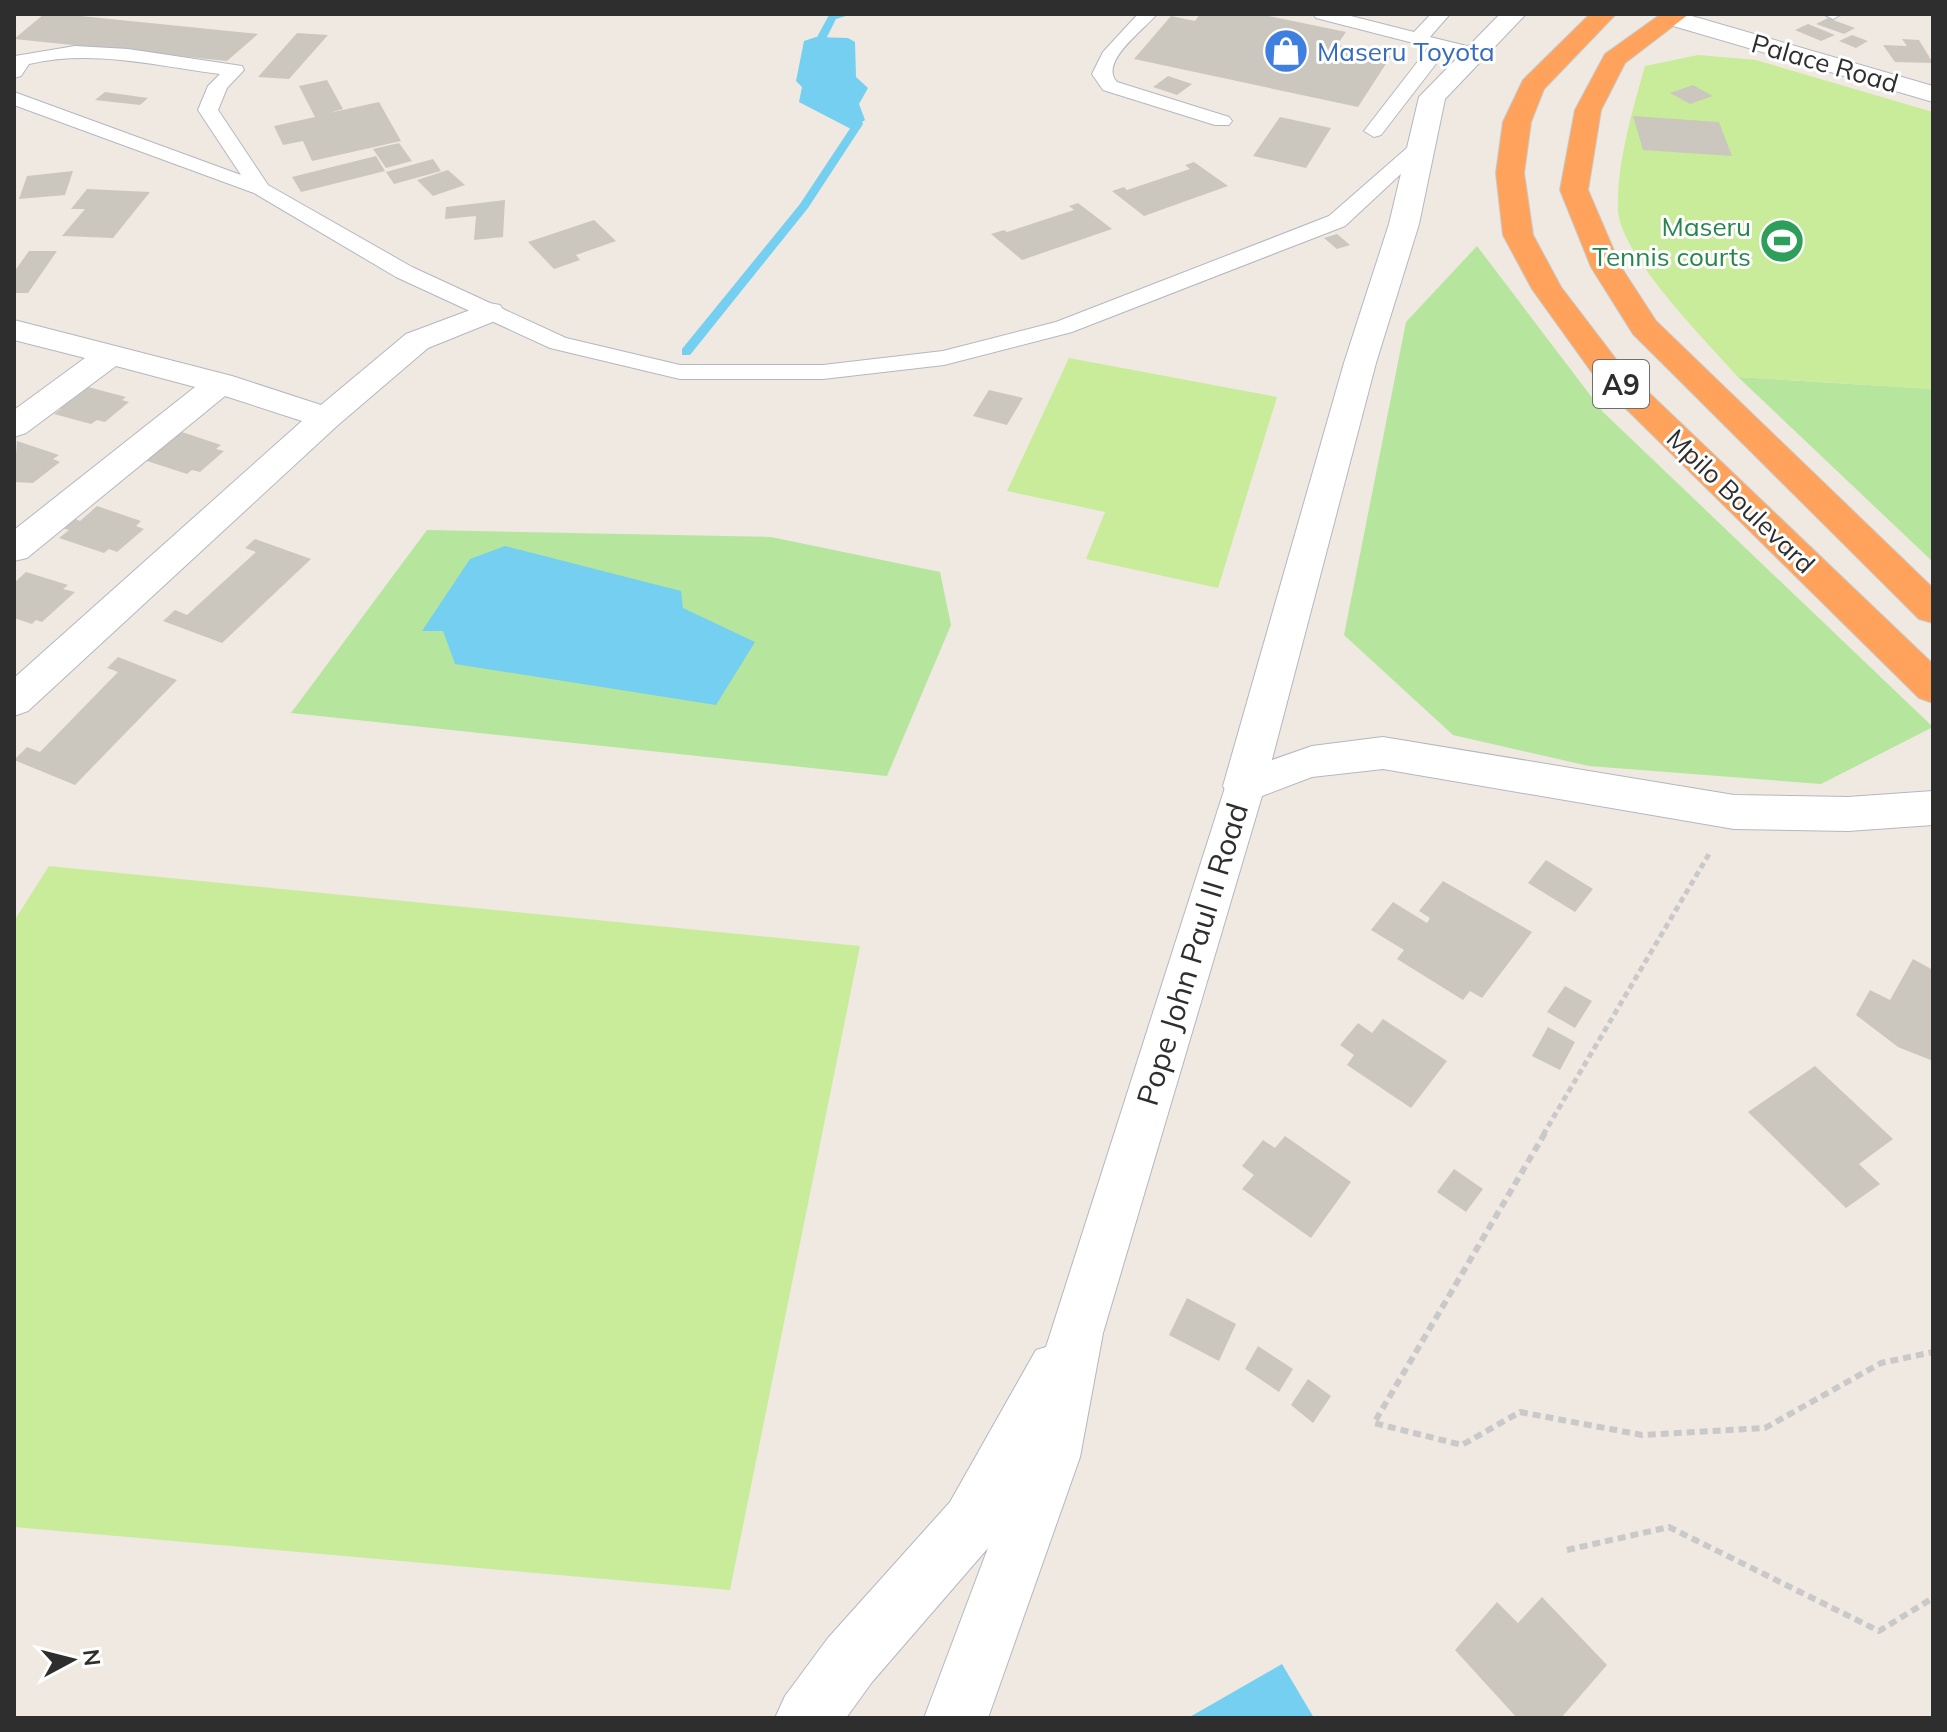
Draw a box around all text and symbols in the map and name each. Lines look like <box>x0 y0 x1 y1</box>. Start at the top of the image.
street label: Palace Road <box>1748 26 1902 100</box>
shop icon: Maseru Toyota <box>1262 27 1310 75</box>
place label: Maseru Toyota <box>1317 35 1495 68</box>
place label: Maseru Tennis courts <box>1592 210 1751 273</box>
sports icon: Maseru Tennis courts <box>1758 217 1806 265</box>
road number: A9 <box>1593 360 1649 408</box>
street label: Mpilo Boulevard <box>1660 422 1822 580</box>
street label: Pope John Paul II Road <box>1128 798 1256 1110</box>
north arrow <box>32 1620 112 1700</box>
text: N <box>77 1648 107 1668</box>

